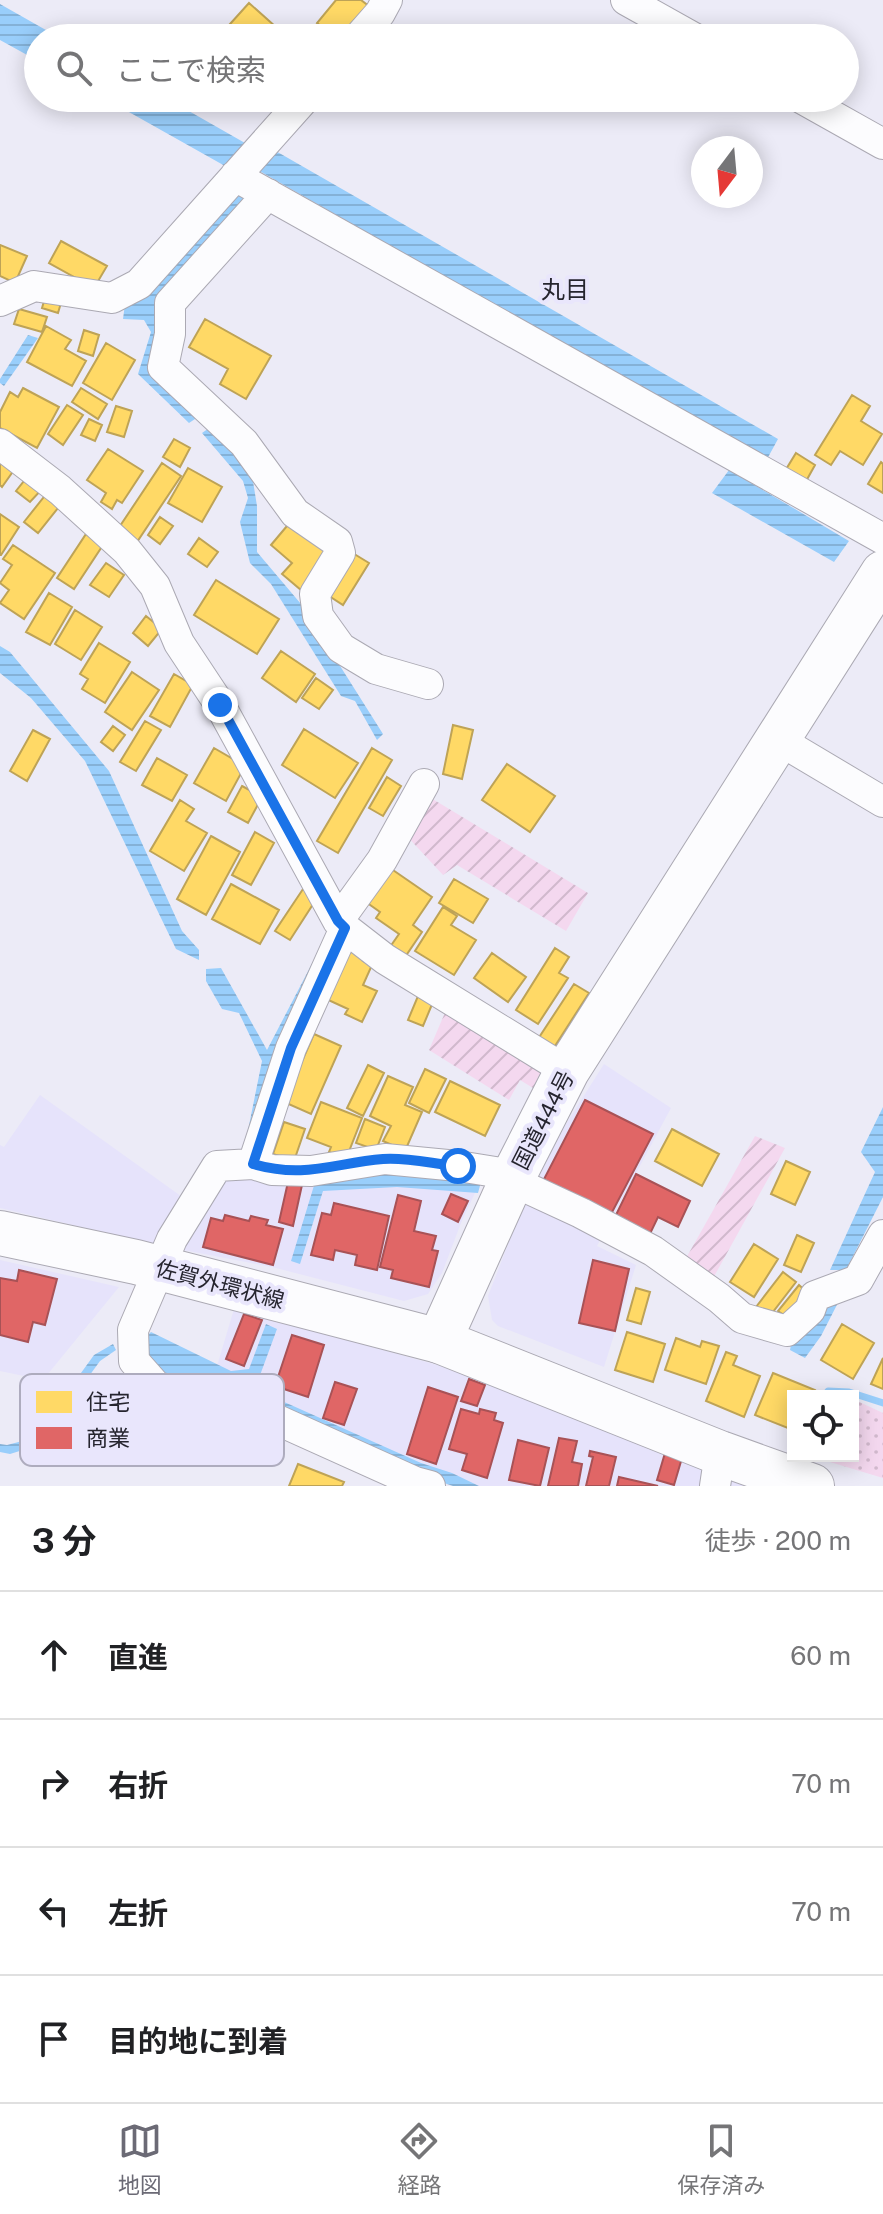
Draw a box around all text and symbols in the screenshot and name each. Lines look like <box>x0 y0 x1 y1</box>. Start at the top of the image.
search box <box>24 24 859 112</box>
icon: search <box>52 46 96 90</box>
text: ここで検索 <box>116 52 266 88</box>
north arrow <box>691 136 763 208</box>
district label: 丸目 <box>541 275 589 303</box>
route end <box>202 687 238 723</box>
street label: 国道444号 <box>507 1066 579 1174</box>
route start <box>440 1148 476 1184</box>
street label: 佐賀外環状線 <box>153 1254 287 1314</box>
legend <box>20 1374 284 1466</box>
text: 住宅 <box>86 1389 130 1415</box>
map controls <box>787 1390 859 1462</box>
button: locate <box>787 1390 859 1462</box>
text: 商業 <box>86 1425 130 1451</box>
text: 3 分 <box>32 1521 96 1561</box>
text: 徒歩 · 200 m <box>705 1525 851 1556</box>
icon: ahead <box>32 1633 76 1677</box>
text: 直進 <box>108 1639 168 1675</box>
text: 60 m <box>790 1640 851 1671</box>
icon: right <box>32 1761 76 1805</box>
text: 右折 <box>108 1767 168 1803</box>
text: 70 m <box>791 1768 851 1799</box>
icon: left <box>32 1889 76 1933</box>
text: 左折 <box>108 1895 168 1931</box>
text: 70 m <box>791 1896 851 1927</box>
icon: arrive <box>32 2017 76 2061</box>
text: 目的地に到着 <box>108 2023 288 2059</box>
tab: 地図 <box>118 2119 162 2199</box>
tab: 経路 <box>397 2119 441 2199</box>
tab: 保存済み <box>677 2119 765 2199</box>

